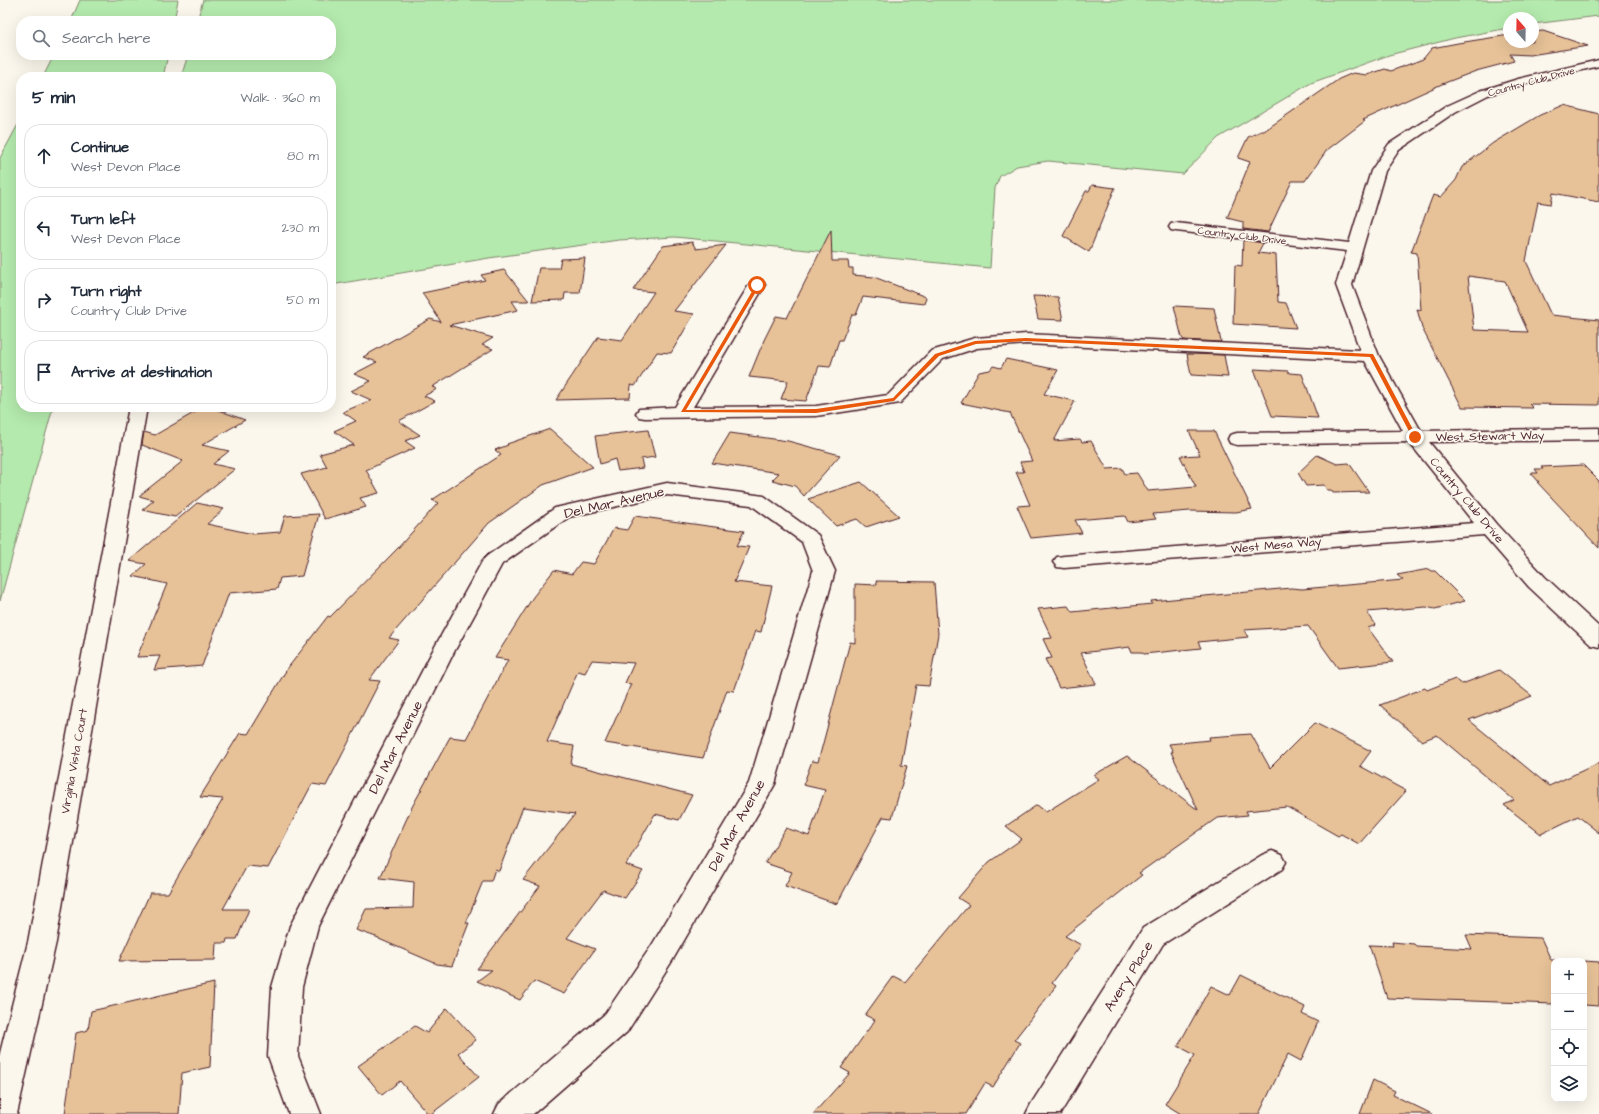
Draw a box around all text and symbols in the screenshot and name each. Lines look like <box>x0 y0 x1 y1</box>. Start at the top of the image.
north arrow <box>1503 12 1539 48</box>
search box <box>16 16 336 60</box>
icon: search <box>30 27 52 49</box>
text: Search here <box>62 28 151 49</box>
street label: Country Club Drive <box>1486 63 1577 101</box>
text: 5 min <box>32 86 75 110</box>
text: Walk · 360 m <box>241 89 320 107</box>
text: Continue <box>71 137 129 158</box>
icon: ahead <box>33 145 55 167</box>
text: 80 m <box>287 147 319 165</box>
text: West Devon Place <box>71 158 181 176</box>
text: Turn left <box>71 209 135 230</box>
icon: left <box>33 217 55 239</box>
text: 230 m <box>281 219 319 237</box>
street label: Country Club Drive <box>1197 224 1288 249</box>
text: West Devon Place <box>71 230 181 248</box>
route start <box>748 276 766 294</box>
text: Turn right <box>71 281 142 302</box>
icon: right <box>33 289 55 311</box>
text: 50 m <box>286 291 319 309</box>
text: Country Club Drive <box>71 302 187 320</box>
icon: arrive <box>33 361 55 383</box>
text: Arrive at destination <box>71 362 212 383</box>
street label: West Stewart Way <box>1436 427 1545 447</box>
route end <box>1406 428 1424 446</box>
street label: Country Club Drive <box>1425 454 1508 548</box>
street label: Del Mar Avenue <box>562 482 667 524</box>
street label: West Mesa Way <box>1230 533 1322 559</box>
street label: Del Mar Avenue <box>364 697 428 797</box>
street label: Virginia Vista Court <box>57 707 93 815</box>
street label: Del Mar Avenue <box>703 776 771 875</box>
street label: Avery Place <box>1099 937 1159 1016</box>
map controls <box>1551 958 1587 1102</box>
button: + <box>1551 958 1587 994</box>
button: − <box>1551 994 1587 1030</box>
button: locate <box>1551 1030 1587 1066</box>
button: layers <box>1551 1066 1587 1102</box>

